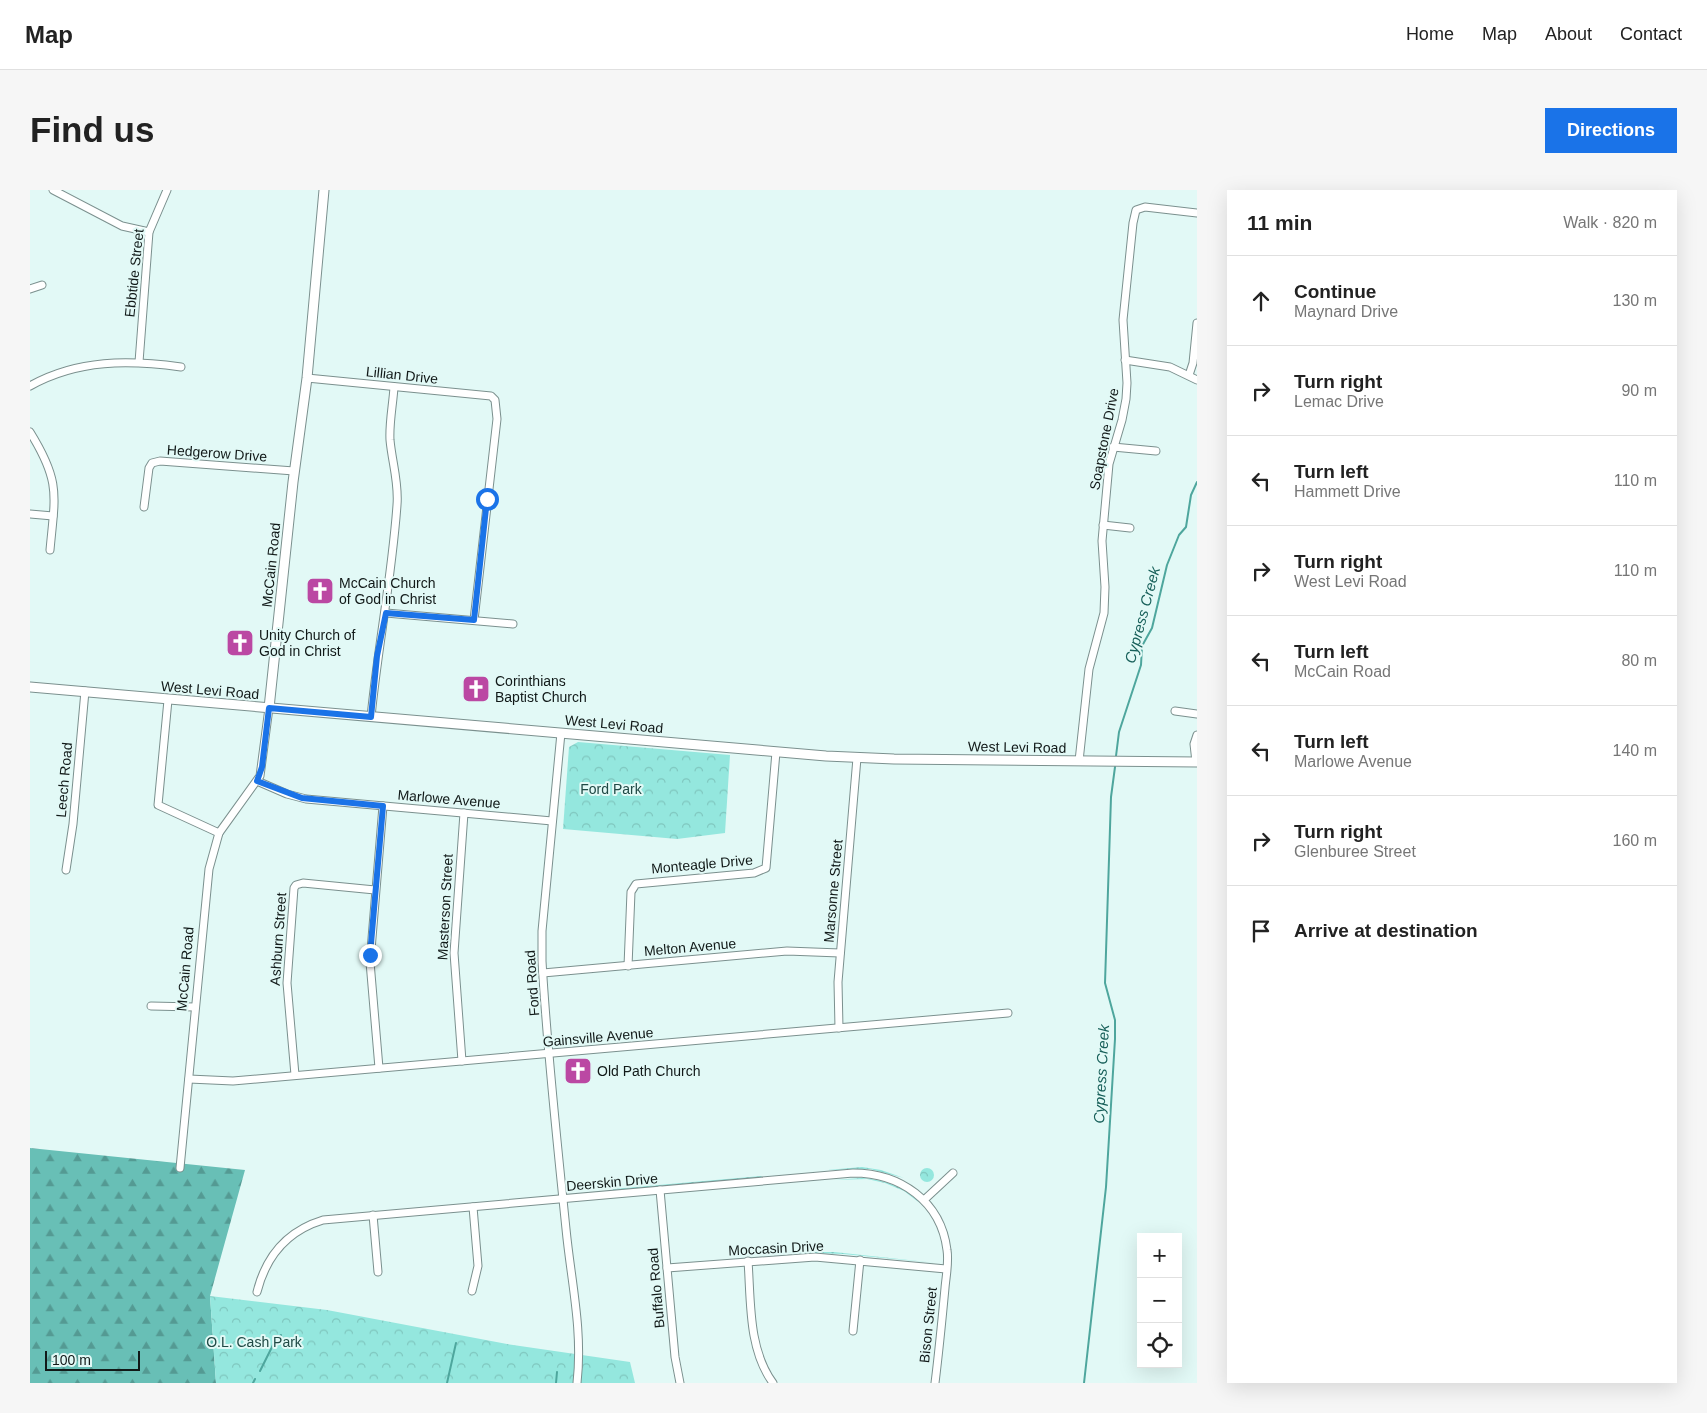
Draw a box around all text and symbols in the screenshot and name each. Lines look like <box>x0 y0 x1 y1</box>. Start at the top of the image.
text: Map <box>25 21 73 48</box>
text: Home <box>1406 24 1454 44</box>
text: Map <box>1482 24 1517 44</box>
text: About <box>1545 24 1592 44</box>
text: Contact <box>1620 24 1682 44</box>
button: Directions <box>1545 108 1677 153</box>
text: Find us <box>30 110 154 149</box>
text: 11 min <box>1247 211 1312 234</box>
text: Walk · 820 m <box>1563 214 1657 231</box>
street label: Ebbtide Street <box>121 228 147 318</box>
text: Continue <box>1294 281 1376 302</box>
icon: ahead <box>1247 287 1275 315</box>
text: 130 m <box>1613 292 1657 309</box>
text: Maynard Drive <box>1294 303 1398 320</box>
street label: Lillian Drive <box>365 363 439 387</box>
text: Turn right <box>1294 371 1382 392</box>
icon: right <box>1247 377 1275 405</box>
text: 90 m <box>1621 382 1657 399</box>
street label: Soapstone Drive <box>1086 386 1122 491</box>
text: Lemac Drive <box>1294 393 1384 410</box>
street label: Hedgerow Drive <box>166 442 268 464</box>
text: Turn left <box>1294 461 1369 482</box>
icon: left <box>1247 467 1275 495</box>
text: 110 m <box>1614 472 1657 489</box>
text: Hammett Drive <box>1294 483 1401 500</box>
route start <box>476 488 499 511</box>
street label: McCain Road <box>259 522 283 608</box>
text: Turn right <box>1294 551 1382 572</box>
icon: right <box>1247 557 1275 585</box>
text: 110 m <box>1614 562 1657 579</box>
water label: Cypress Creek <box>1121 563 1163 665</box>
text: West Levi Road <box>1294 573 1407 590</box>
place label: McCain Church of God in Christ <box>339 575 436 607</box>
church icon: McCain Church of God in Christ <box>305 576 335 606</box>
place label: Unity Church of God in Christ <box>259 627 356 659</box>
church icon: Unity Church of God in Christ <box>225 628 255 658</box>
text: Turn left <box>1294 641 1369 662</box>
icon: left <box>1247 647 1275 675</box>
text: 80 m <box>1621 652 1657 669</box>
text: McCain Road <box>1294 663 1391 680</box>
place label: Corinthians Baptist Church <box>495 673 587 705</box>
church icon: Corinthians Baptist Church <box>461 674 491 704</box>
street label: West Levi Road <box>160 678 260 702</box>
street label: West Levi Road <box>564 712 664 736</box>
text: Turn left <box>1294 731 1369 752</box>
icon: left <box>1247 737 1275 765</box>
street label: West Levi Road <box>968 738 1066 756</box>
street label: Leech Road <box>53 742 75 818</box>
text: 140 m <box>1613 742 1657 759</box>
text: Marlowe Avenue <box>1294 753 1412 770</box>
park label: Ford Park <box>580 781 643 797</box>
street label: Marlowe Avenue <box>397 787 501 811</box>
text: Turn right <box>1294 821 1382 842</box>
icon: right <box>1247 827 1275 855</box>
text: 160 m <box>1613 832 1657 849</box>
street label: Marsonne Street <box>821 839 845 943</box>
text: Glenburee Street <box>1294 843 1416 860</box>
street label: Monteagle Drive <box>651 852 754 876</box>
street label: Masterson Street <box>434 853 456 961</box>
street label: Ashburn Street <box>267 892 289 986</box>
icon: arrive <box>1247 917 1275 945</box>
text: Arrive at destination <box>1294 920 1478 941</box>
street label: McCain Road <box>173 926 197 1012</box>
street label: Melton Avenue <box>643 935 737 959</box>
route end <box>359 944 382 967</box>
street label: Ford Road <box>522 949 542 1017</box>
water label: Cypress Creek <box>1090 1023 1112 1124</box>
street label: Gainsville Avenue <box>542 1024 654 1050</box>
church icon: Old Path Church <box>563 1056 593 1086</box>
place label: Old Path Church <box>597 1063 701 1079</box>
street label: Deerskin Drive <box>566 1170 659 1194</box>
map controls <box>1137 1233 1182 1368</box>
button: + <box>1137 1233 1182 1278</box>
street label: Moccasin Drive <box>728 1237 824 1258</box>
street label: Buffalo Road <box>645 1247 667 1329</box>
button: − <box>1137 1278 1182 1323</box>
street label: Bison Street <box>916 1286 940 1364</box>
button: locate <box>1137 1323 1182 1368</box>
park label: O.L. Cash Park <box>206 1334 303 1350</box>
scale bar <box>45 1348 140 1371</box>
text: 100 m <box>52 1352 91 1368</box>

